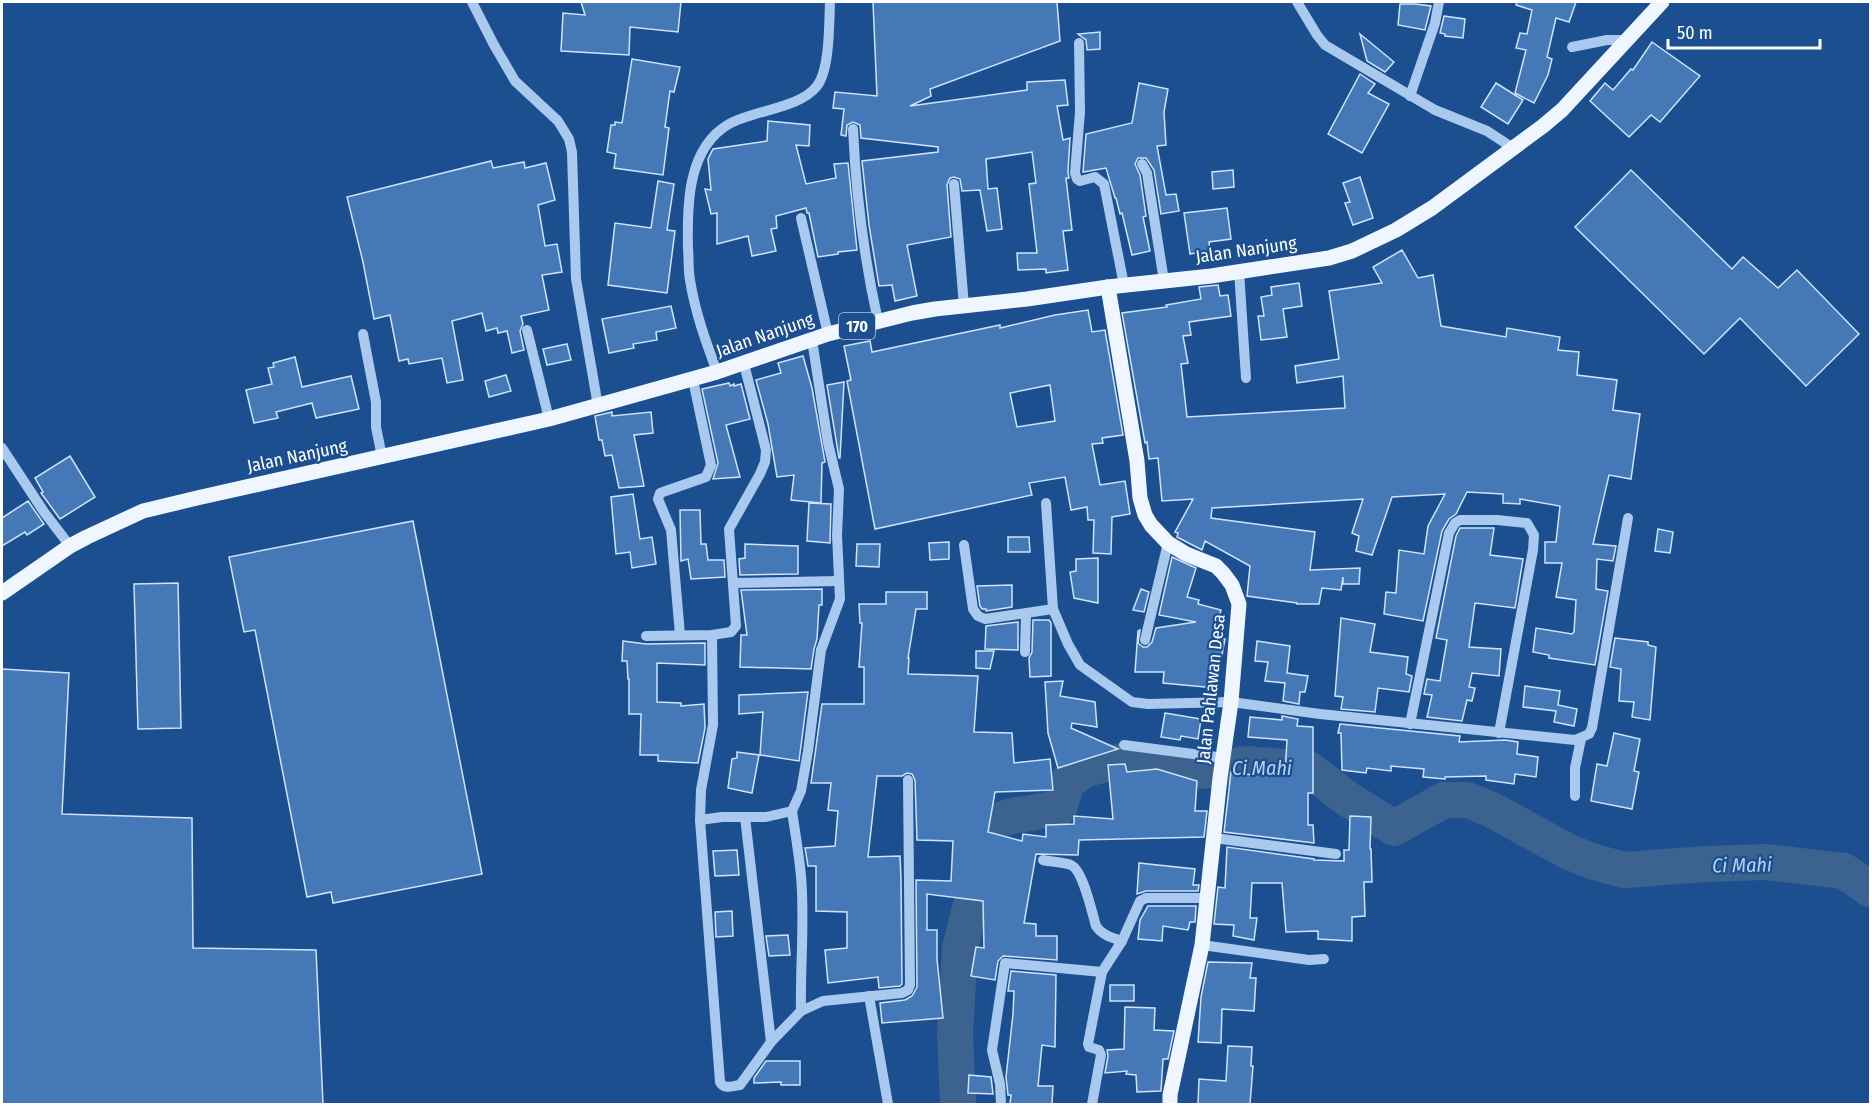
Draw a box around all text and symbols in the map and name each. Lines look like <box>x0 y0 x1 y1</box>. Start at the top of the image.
scale bar <box>1668 12 1820 50</box>
text: 50 m <box>1677 22 1713 44</box>
street label: Jalan Nanjung <box>1194 232 1299 268</box>
street label: Jalan Nanjung <box>713 308 817 362</box>
road number: 170 <box>839 313 875 339</box>
street label: Jalan Nanjung <box>245 435 350 477</box>
street label: Jalan Pahlawan Desa <box>1192 613 1230 765</box>
water label: Ci Mahi <box>1232 756 1292 780</box>
water label: Ci Mahi <box>1712 852 1772 878</box>

